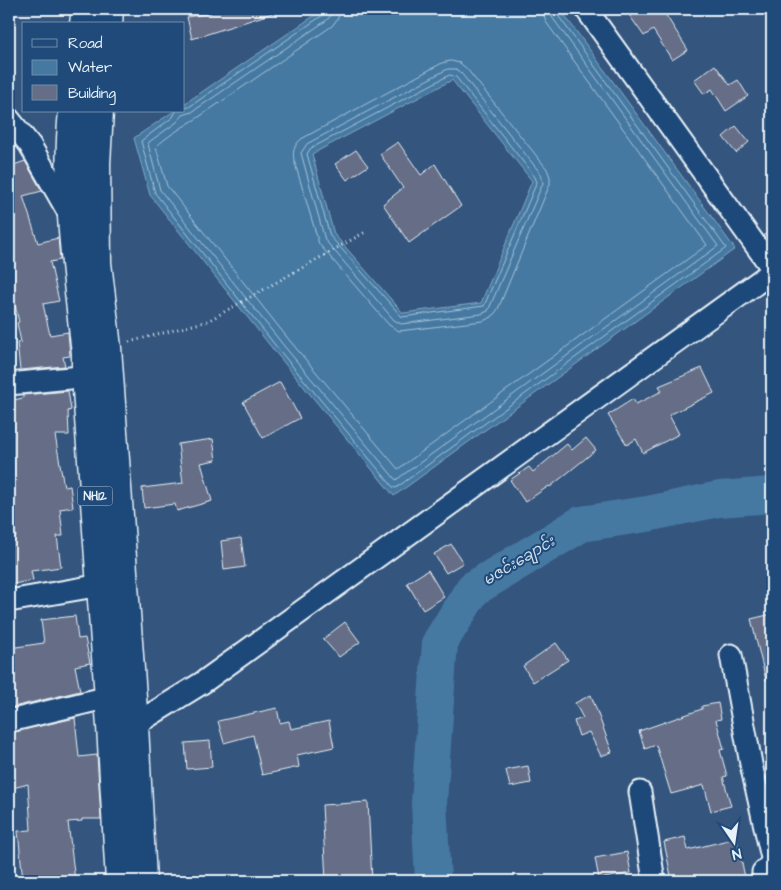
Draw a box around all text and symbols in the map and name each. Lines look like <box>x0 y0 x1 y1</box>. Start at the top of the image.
legend <box>22 22 185 112</box>
text: Road <box>68 33 103 54</box>
text: Water <box>68 57 112 78</box>
text: Building <box>68 83 116 105</box>
road number: NH12 <box>78 486 112 506</box>
water label: မဇင်းချောင်း <box>479 530 560 592</box>
north arrow <box>708 818 758 868</box>
text: N <box>730 843 743 864</box>

